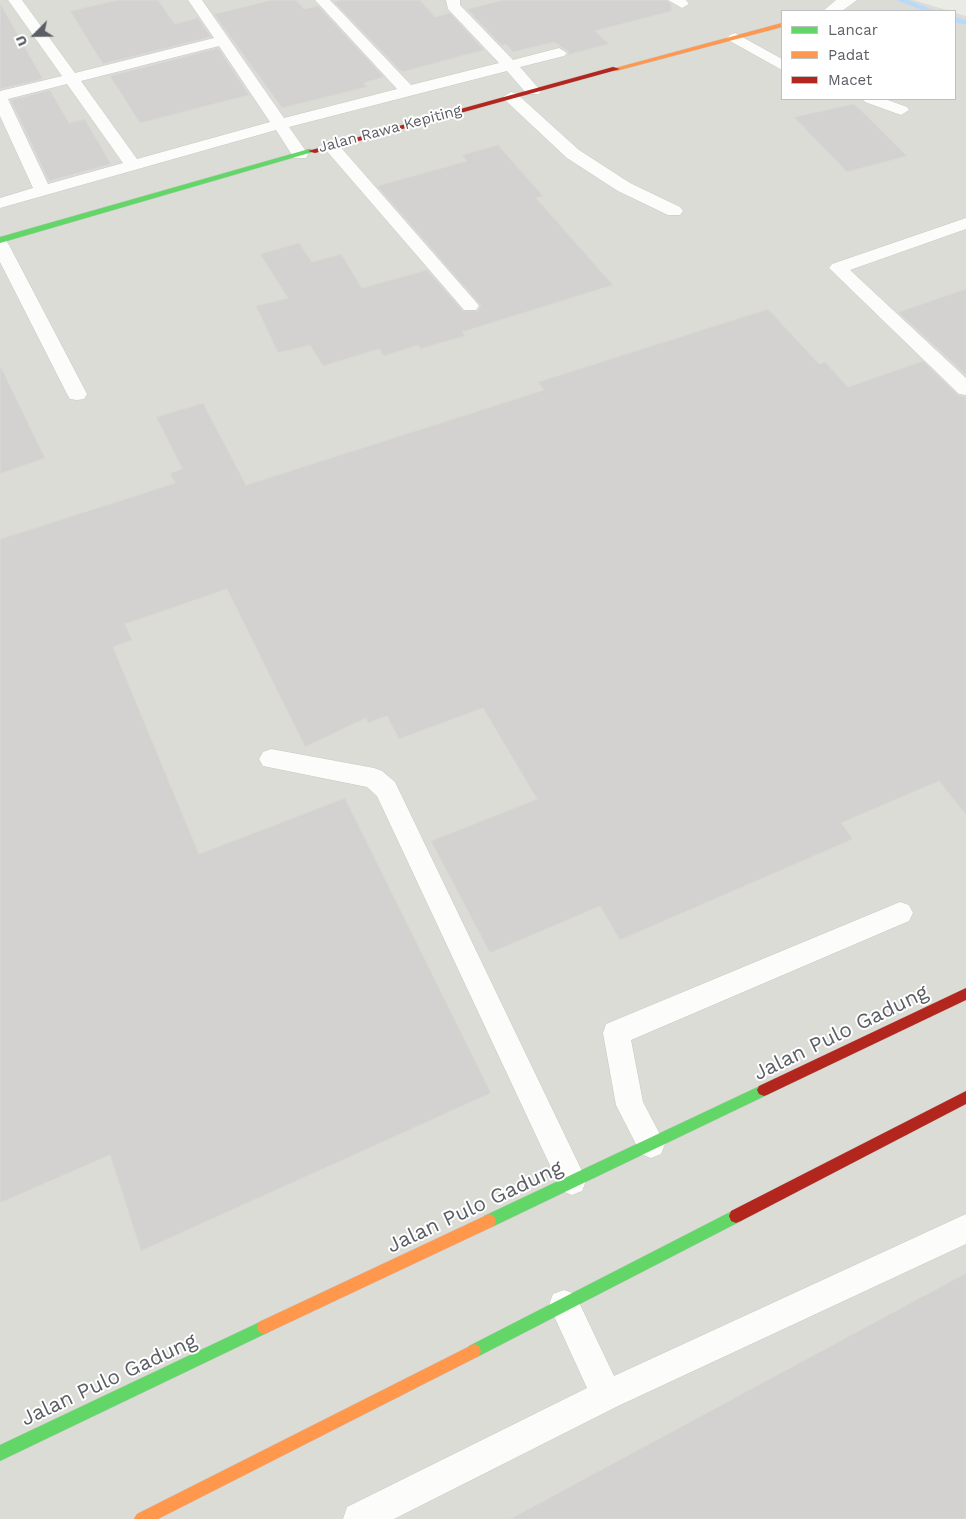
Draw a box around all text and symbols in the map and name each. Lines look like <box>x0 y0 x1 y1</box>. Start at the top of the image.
north arrow <box>10 10 60 60</box>
legend <box>781 10 956 100</box>
text: Lancar <box>828 21 878 39</box>
text: U <box>12 33 31 49</box>
text: Padat <box>828 46 870 64</box>
text: Macet <box>828 71 872 89</box>
street label: Jalan Rawa Kepiting <box>317 101 463 157</box>
street label: Jalan Pulo Gadung <box>750 980 932 1086</box>
street label: Jalan Pulo Gadung <box>383 1155 567 1259</box>
street label: Jalan Pulo Gadung <box>17 1328 201 1432</box>

